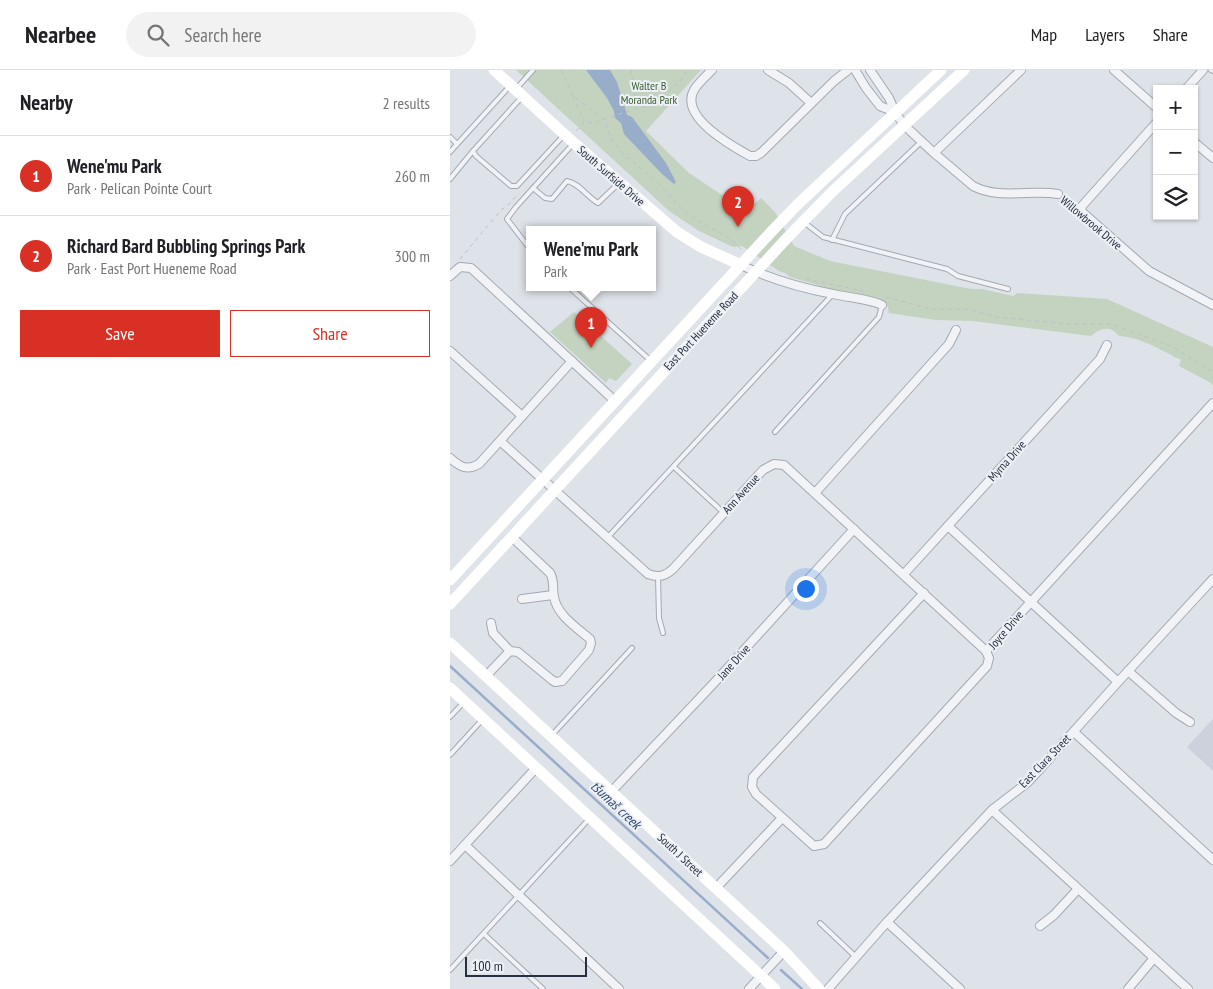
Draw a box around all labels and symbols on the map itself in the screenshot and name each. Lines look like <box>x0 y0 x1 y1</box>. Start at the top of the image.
park label: Walter B Moranda Park <box>621 78 678 107</box>
street label: South Surfside Drive <box>575 142 648 209</box>
pin: 2 <box>722 186 754 227</box>
street label: Willowbrook Drive <box>1057 192 1125 253</box>
street label: East Port Hueneme Road <box>660 288 741 373</box>
pin: 1 <box>575 307 607 348</box>
street label: Myrna Drive <box>984 437 1029 484</box>
street label: Ann Avenue <box>719 470 763 517</box>
your location <box>793 576 819 602</box>
street label: Joyce Drive <box>984 607 1026 653</box>
street label: Jane Drive <box>713 641 753 683</box>
street label: East Clara Street <box>1015 730 1074 790</box>
water label: tšumaš creek <box>587 777 646 834</box>
street label: South J Street <box>654 830 707 880</box>
scale bar <box>465 954 588 977</box>

